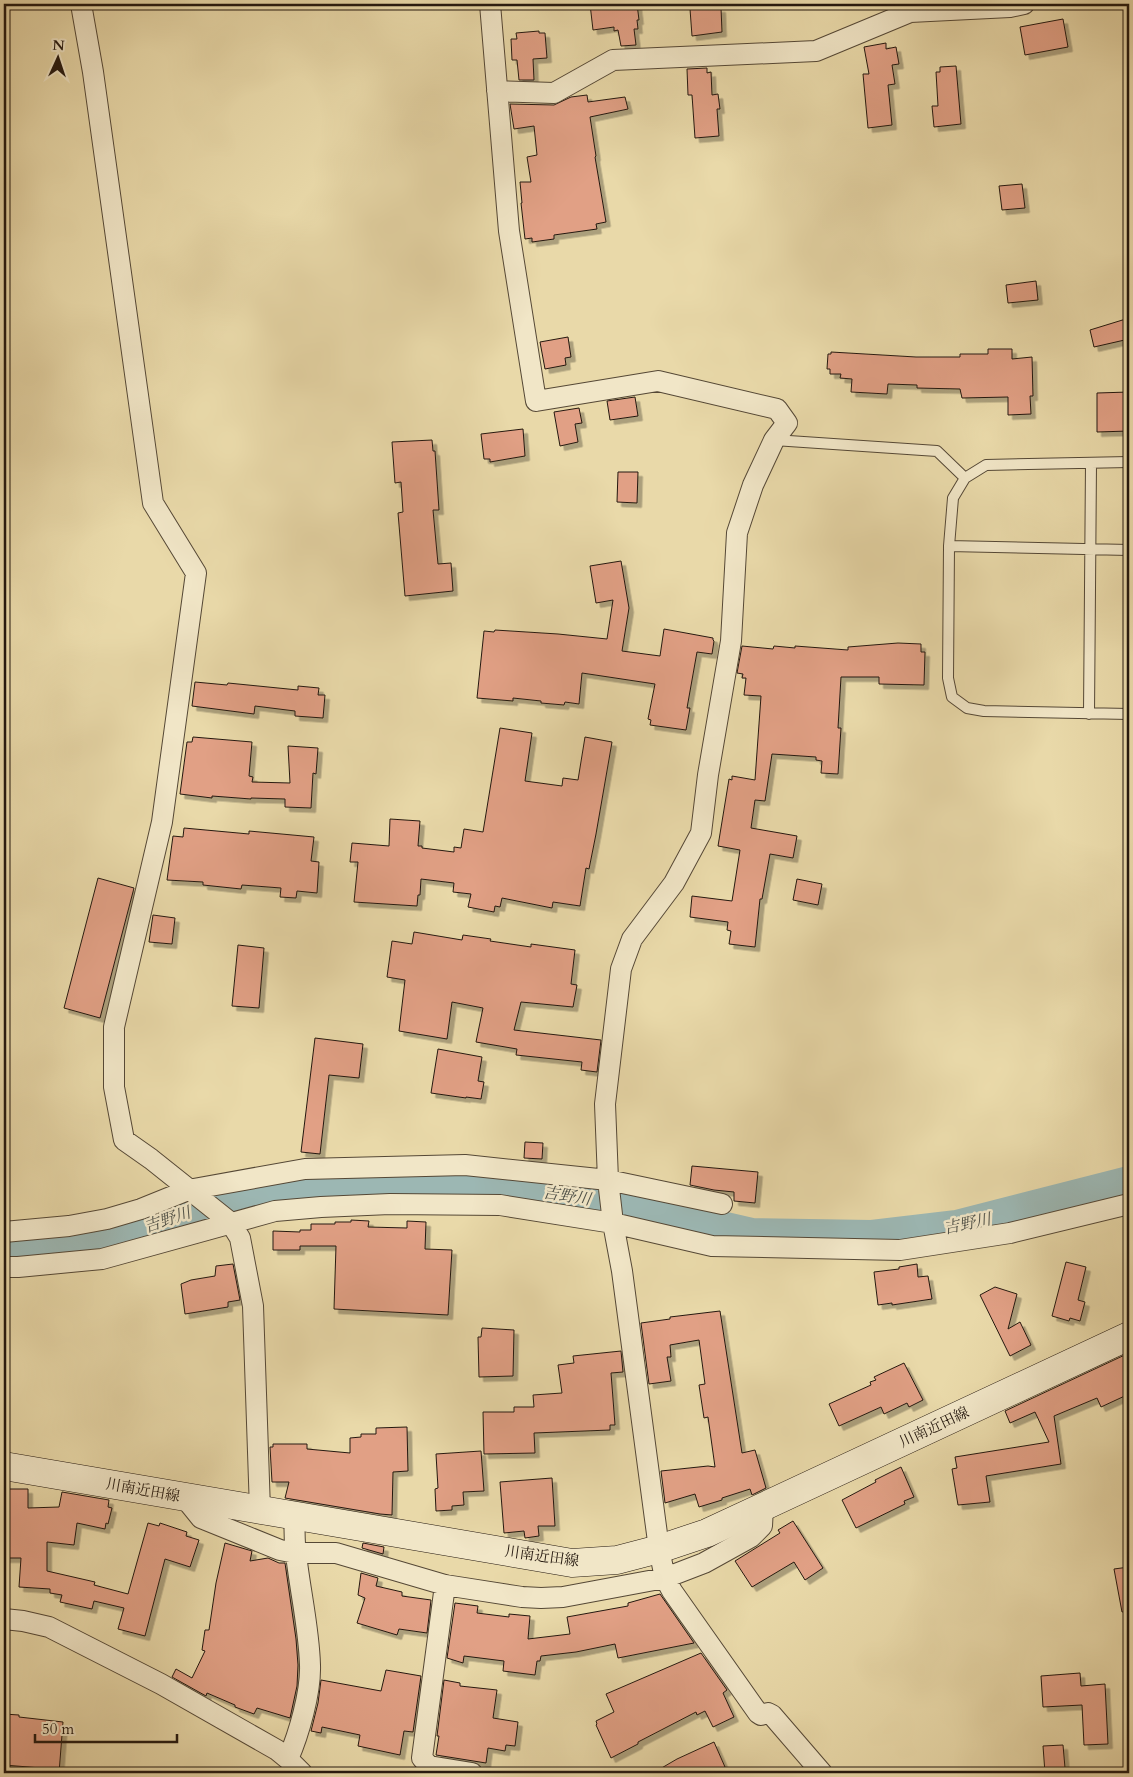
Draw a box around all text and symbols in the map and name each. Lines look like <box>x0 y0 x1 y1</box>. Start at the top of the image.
north arrow <box>32 32 82 82</box>
text: N <box>52 36 65 55</box>
water label: 吉野川 <box>541 1181 594 1211</box>
water label: 吉野川 <box>141 1201 195 1238</box>
water label: 吉野川 <box>941 1208 995 1240</box>
street label: 川南近田線 <box>896 1402 972 1452</box>
street label: 川南近田線 <box>104 1474 182 1506</box>
street label: 川南近田線 <box>503 1541 581 1571</box>
scale bar <box>35 1712 178 1744</box>
text: 50 m <box>42 1719 74 1739</box>

